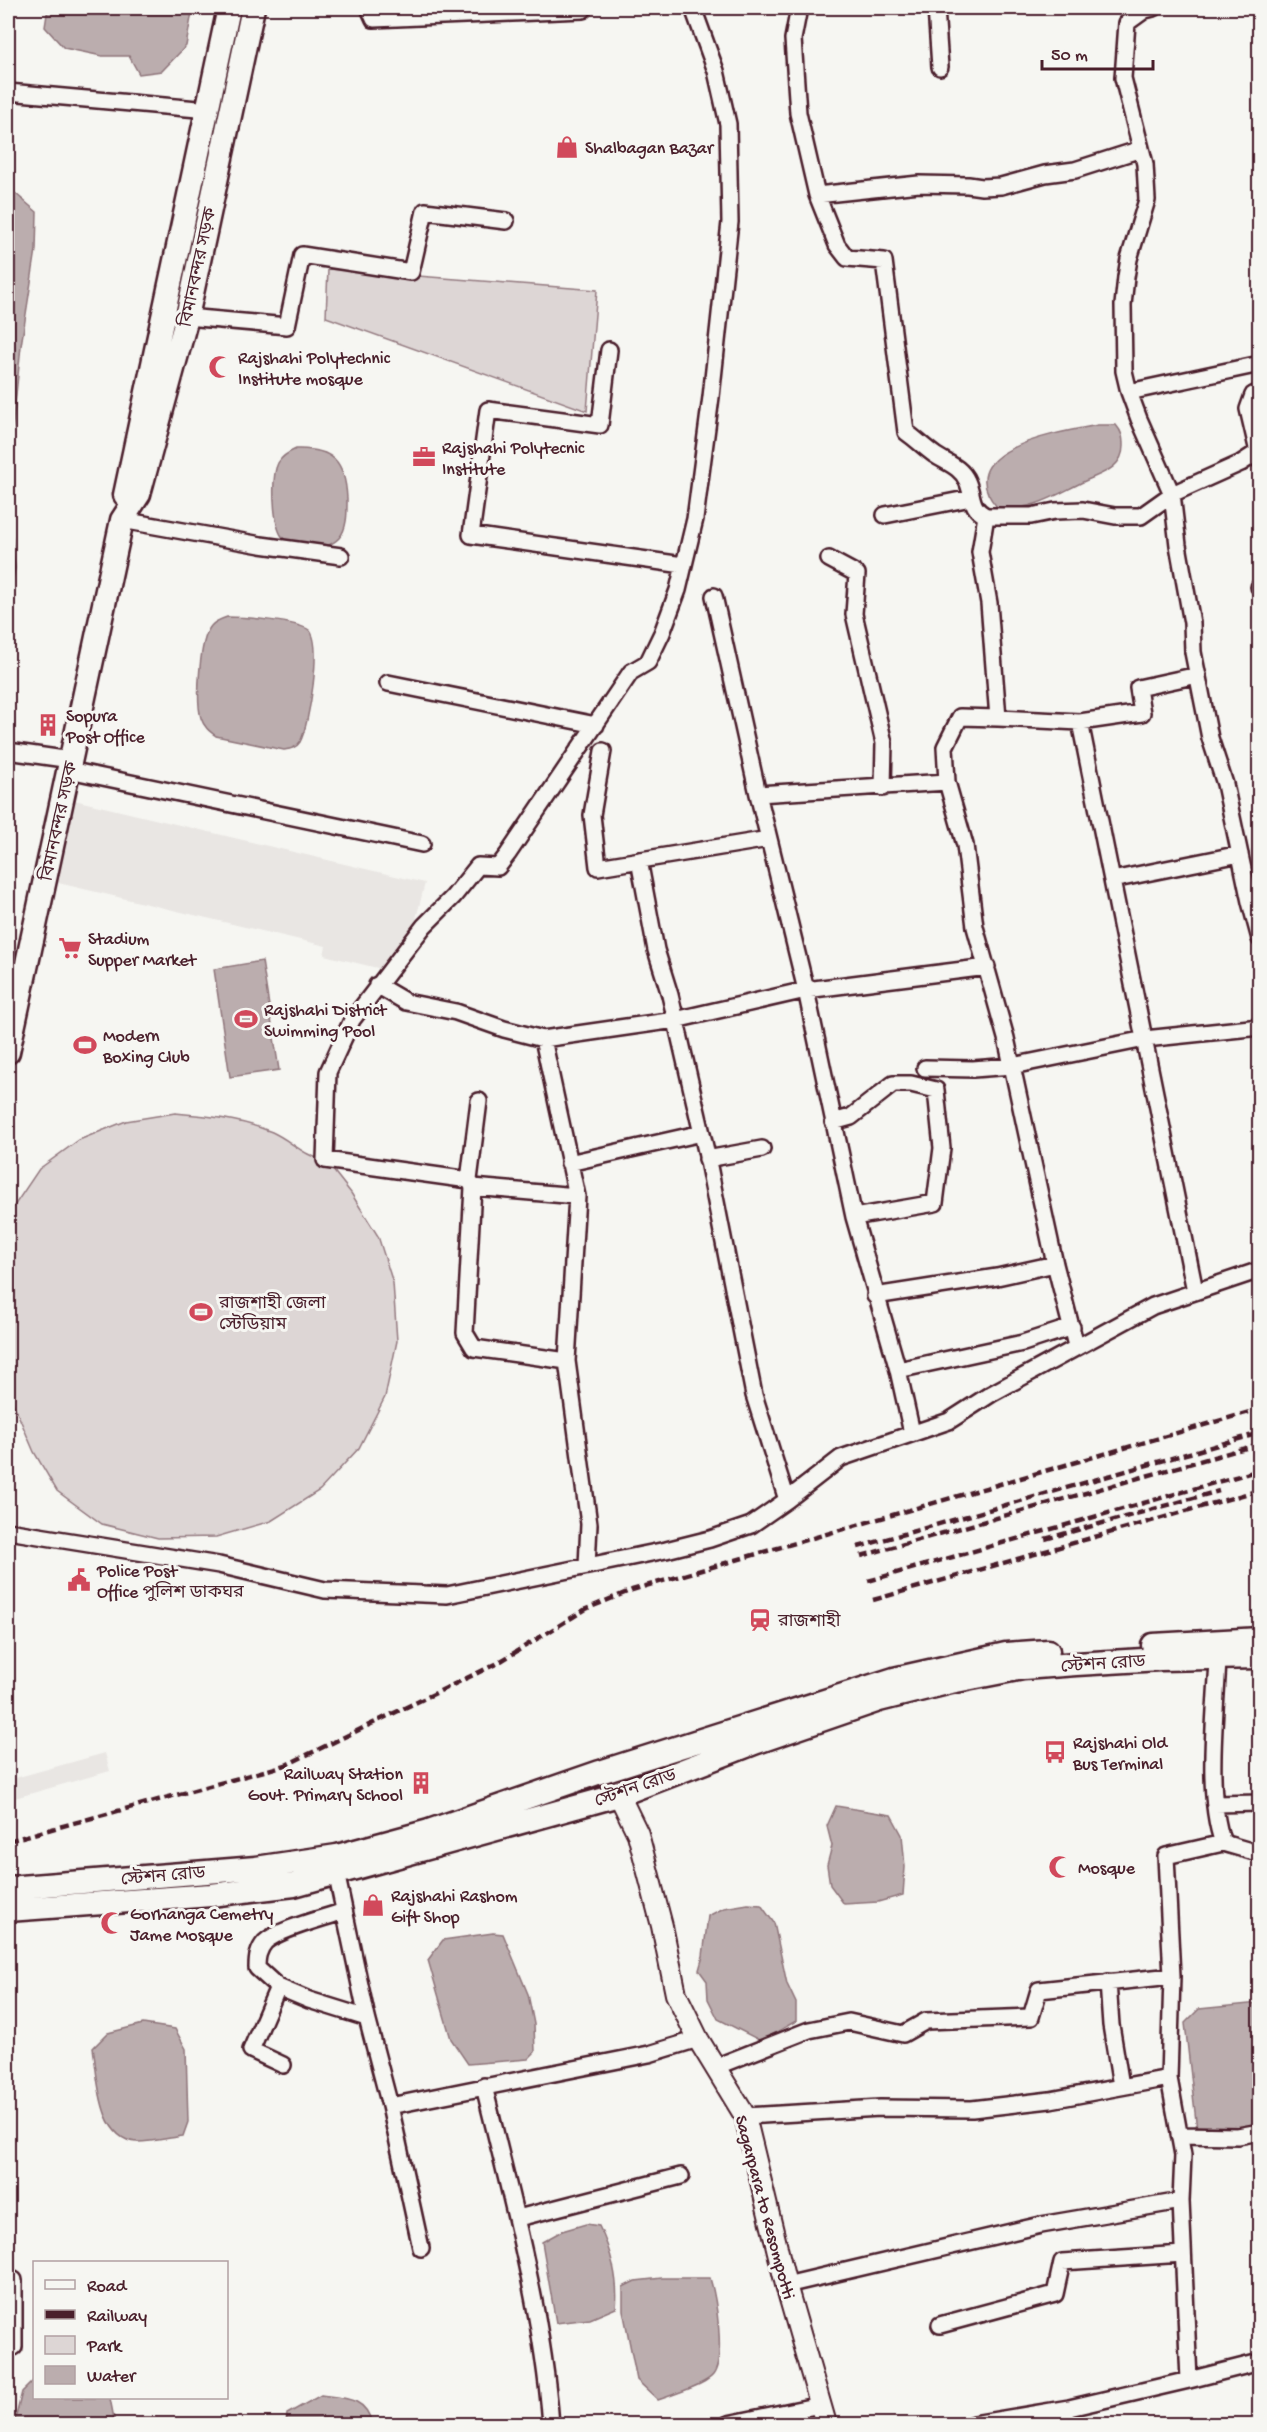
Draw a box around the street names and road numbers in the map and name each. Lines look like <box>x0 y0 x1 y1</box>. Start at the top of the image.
street label: বিমানবন্দর সড়ক <box>174 205 222 330</box>
street label: বিমানবন্দর সড়ক <box>35 759 83 884</box>
street label: স্টেশন রোড <box>1060 1650 1146 1679</box>
street label: স্টেশন রোড <box>592 1764 680 1813</box>
street label: স্টেশন রোড <box>120 1861 207 1892</box>
street label: Sagarpara to Resompotti <box>729 2113 798 2302</box>

